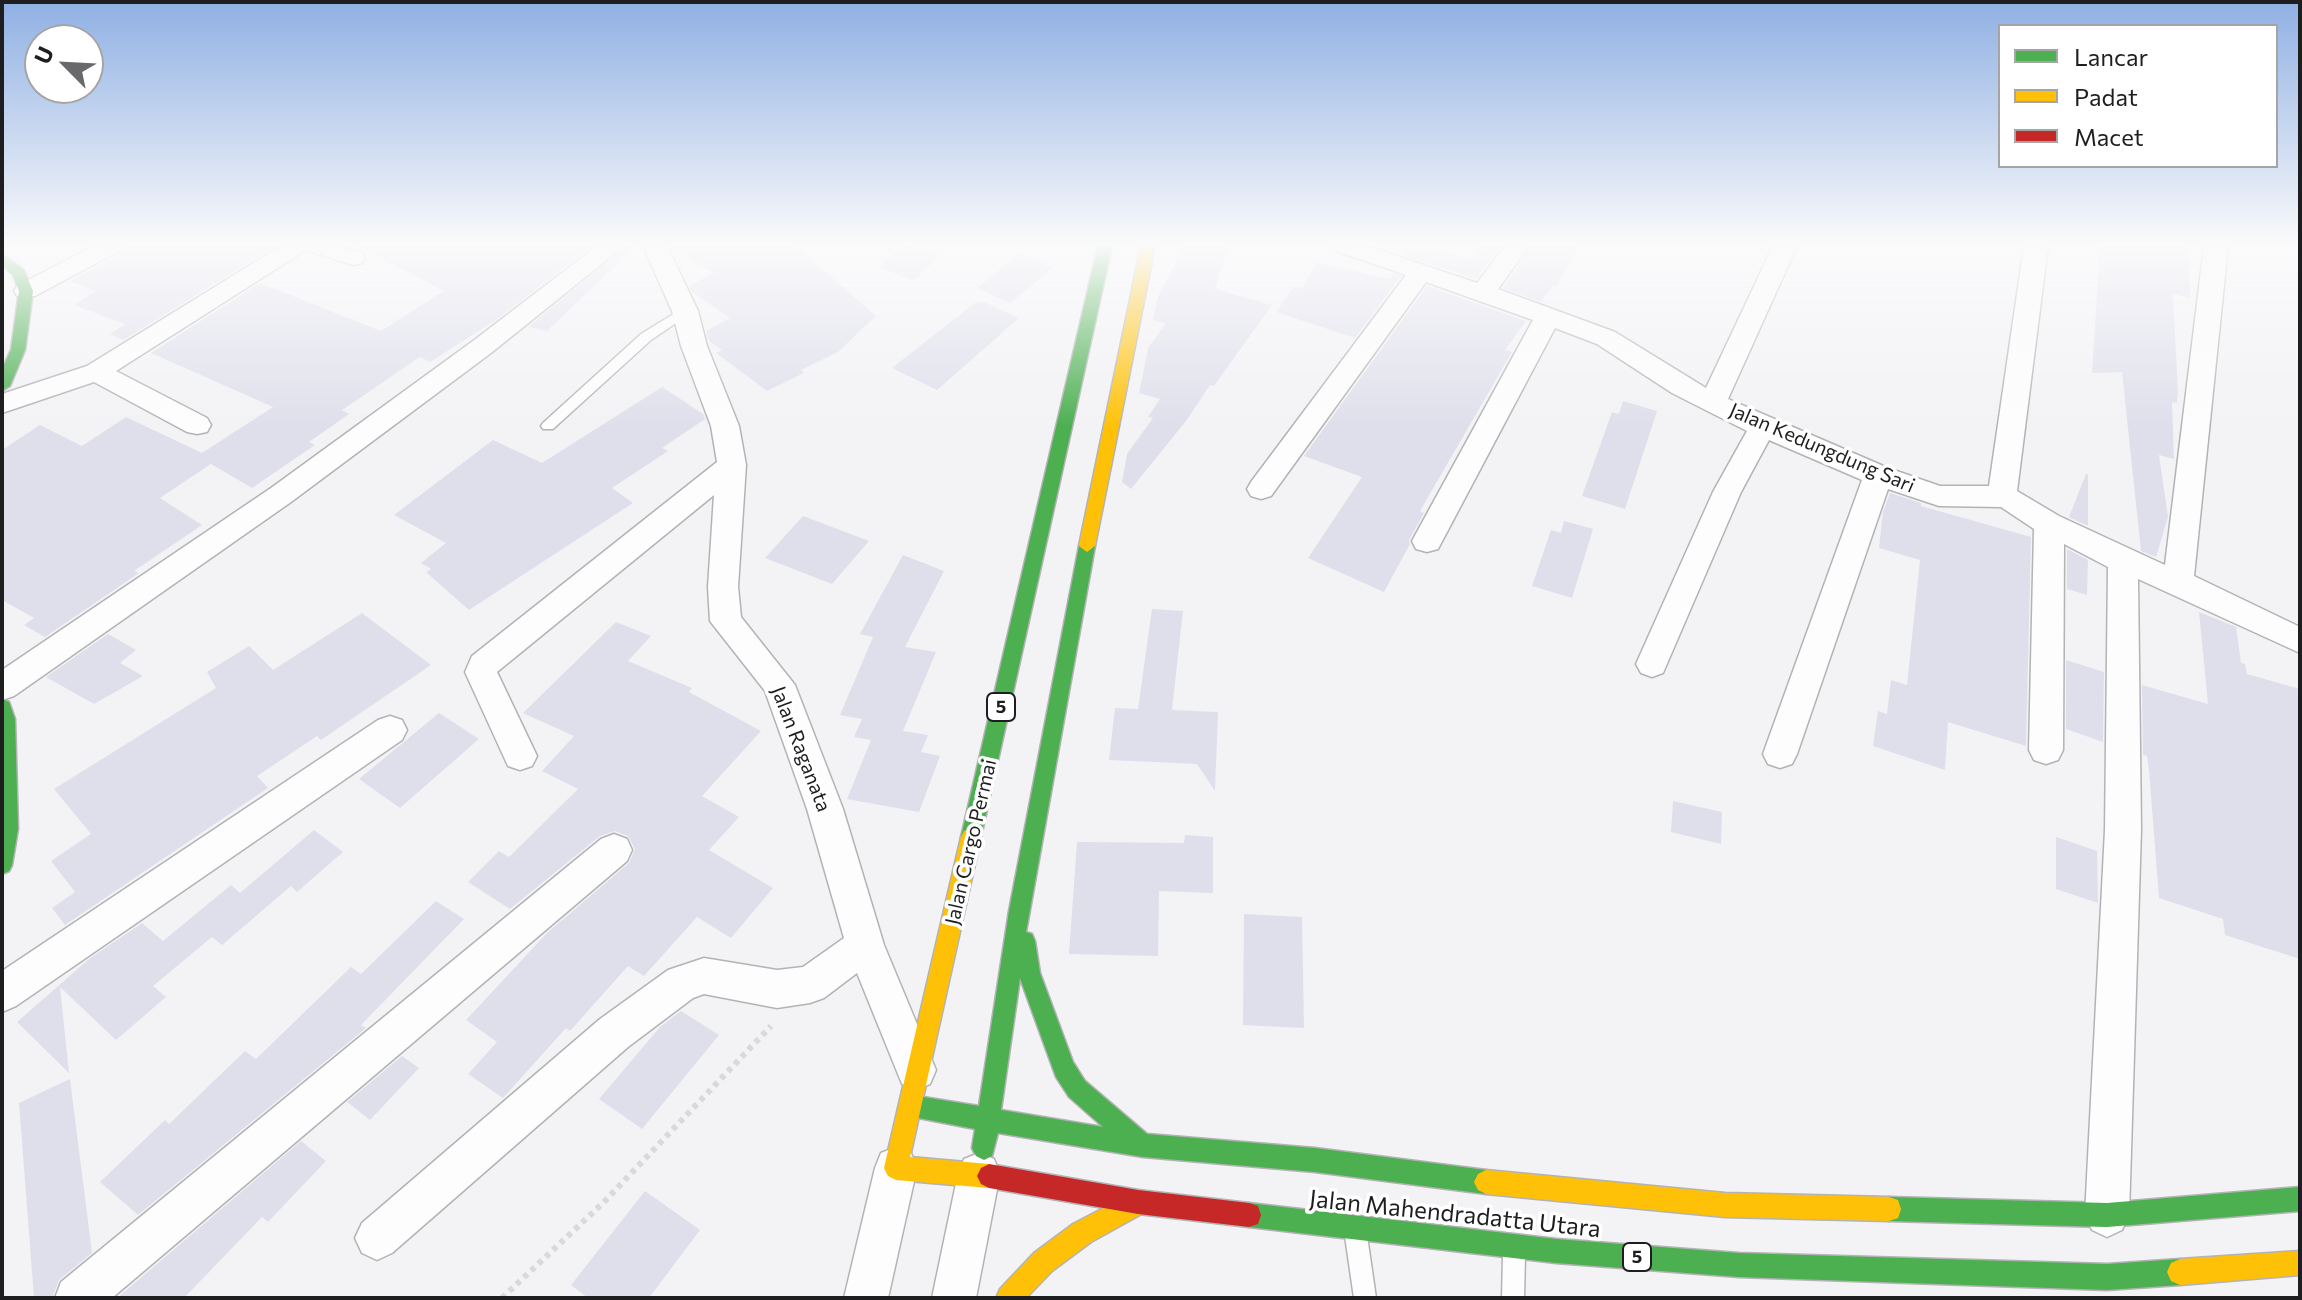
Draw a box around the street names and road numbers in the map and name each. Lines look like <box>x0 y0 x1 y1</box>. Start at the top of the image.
street label: Jalan Kedungdung Sari <box>1726 398 1918 498</box>
street label: Jalan Raganata <box>766 683 836 815</box>
road number: 5 <box>987 693 1015 721</box>
street label: Jalan Cargo Permai <box>940 757 1002 927</box>
street label: Jalan Mahendradatta Utara <box>1308 1184 1602 1244</box>
road number: 5 <box>1623 1243 1651 1271</box>

